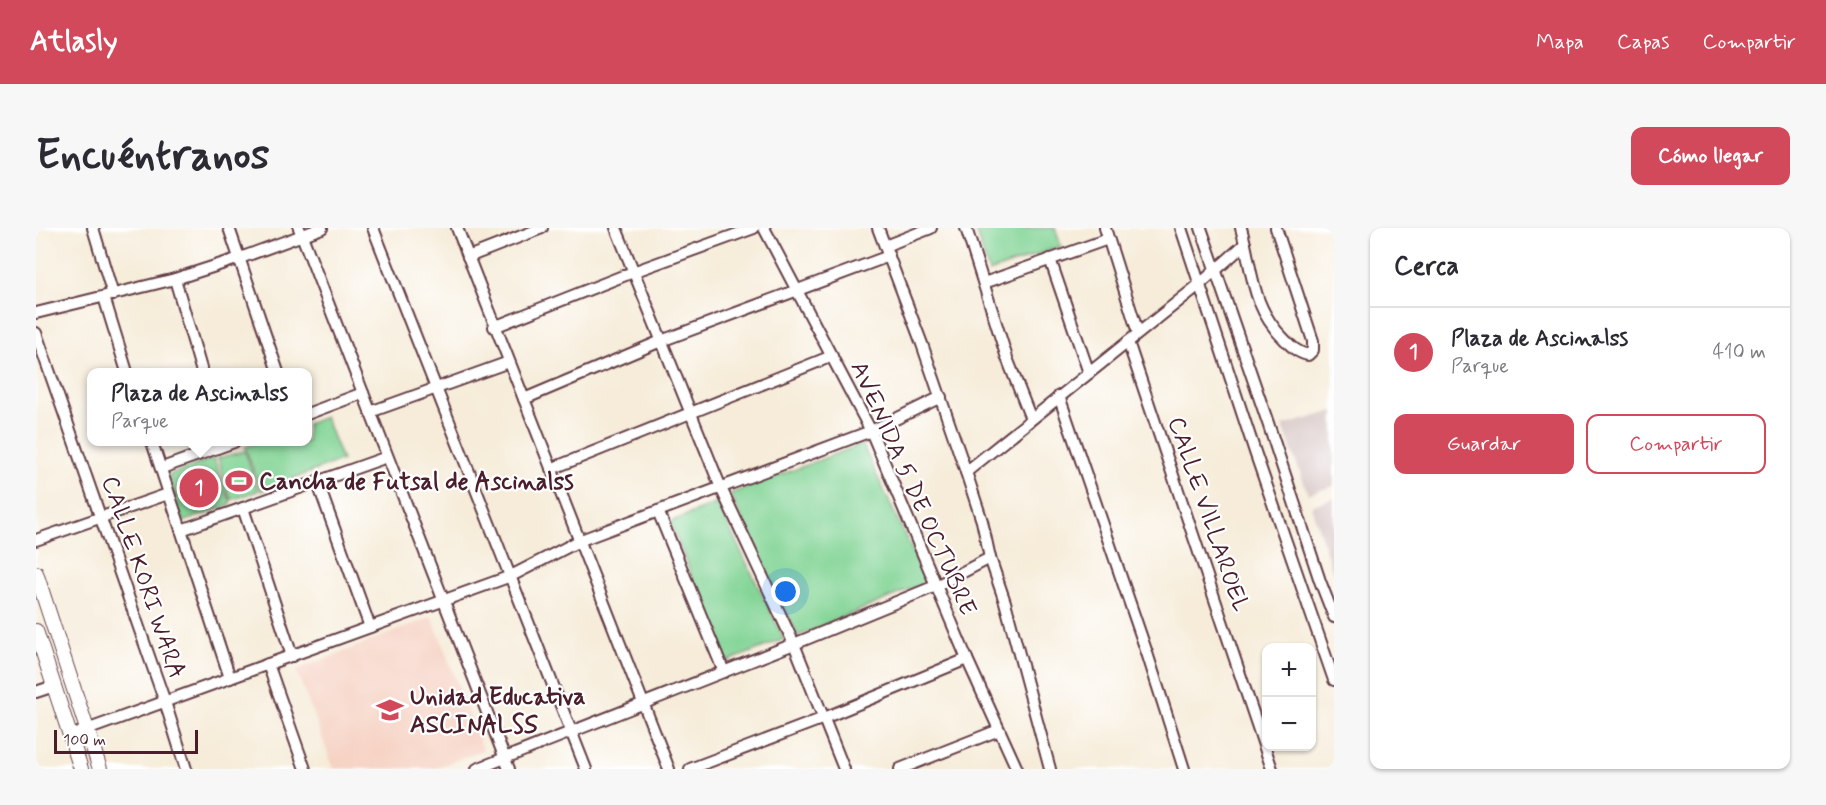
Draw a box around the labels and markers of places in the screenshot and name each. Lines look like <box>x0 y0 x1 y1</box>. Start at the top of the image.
pin: 1 <box>180 466 218 510</box>
sports icon: Cancha de Futsal de Ascinalss <box>224 466 254 496</box>
place label: Cancha de Futsal de Ascinalss <box>259 467 574 498</box>
place label: Unidad Educativa ASCINALSS <box>410 682 586 741</box>
school or university icon: Unidad Educativa ASCINALSS <box>375 695 405 725</box>

